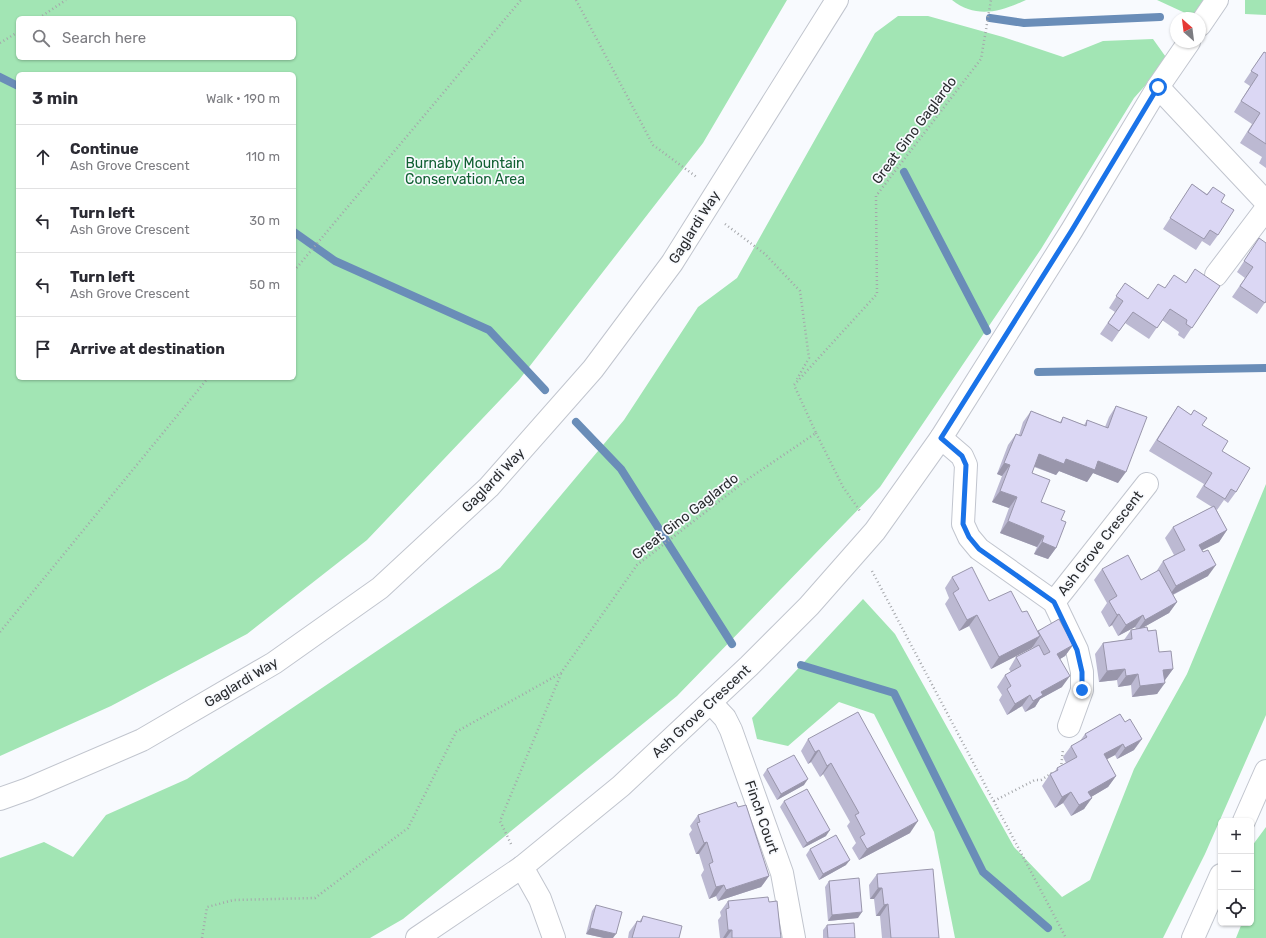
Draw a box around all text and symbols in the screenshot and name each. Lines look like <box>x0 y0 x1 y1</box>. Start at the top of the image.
north arrow <box>1170 12 1206 48</box>
search box <box>16 16 296 60</box>
icon: search <box>30 27 52 49</box>
text: Search here <box>62 29 146 47</box>
street label: Great Gino Gaglardo <box>868 73 960 187</box>
route start <box>1149 78 1167 96</box>
text: 3 min <box>32 88 78 108</box>
text: Walk · 190 m <box>206 91 280 106</box>
text: Continue <box>70 140 139 158</box>
icon: ahead <box>32 146 54 168</box>
text: 110 m <box>246 149 280 164</box>
park label: Burnaby Mountain Conservation Area <box>405 155 525 188</box>
text: Ash Grove Crescent <box>70 158 189 173</box>
street label: Gaglardi Way <box>665 187 724 267</box>
text: Turn left <box>70 204 135 222</box>
icon: left <box>32 210 54 232</box>
text: 30 m <box>249 213 280 228</box>
text: Ash Grove Crescent <box>70 222 189 237</box>
text: Turn left <box>70 268 135 286</box>
icon: left <box>32 274 54 296</box>
text: 50 m <box>249 277 280 292</box>
text: Ash Grove Crescent <box>70 286 189 301</box>
icon: arrive <box>32 338 54 360</box>
text: Arrive at destination <box>70 340 225 358</box>
street label: Gaglardi Way <box>458 444 529 516</box>
street label: Great Gino Gaglardo <box>629 470 742 563</box>
street label: Ash Grove Crescent <box>1054 487 1147 599</box>
street label: Gaglardi Way <box>201 654 281 711</box>
street label: Ash Grove Crescent <box>648 661 755 761</box>
route end <box>1073 681 1091 699</box>
street label: Finch Court <box>741 778 782 856</box>
map controls <box>1218 818 1254 926</box>
button: + <box>1218 818 1254 854</box>
button: − <box>1218 854 1254 890</box>
button: locate <box>1218 890 1254 926</box>

